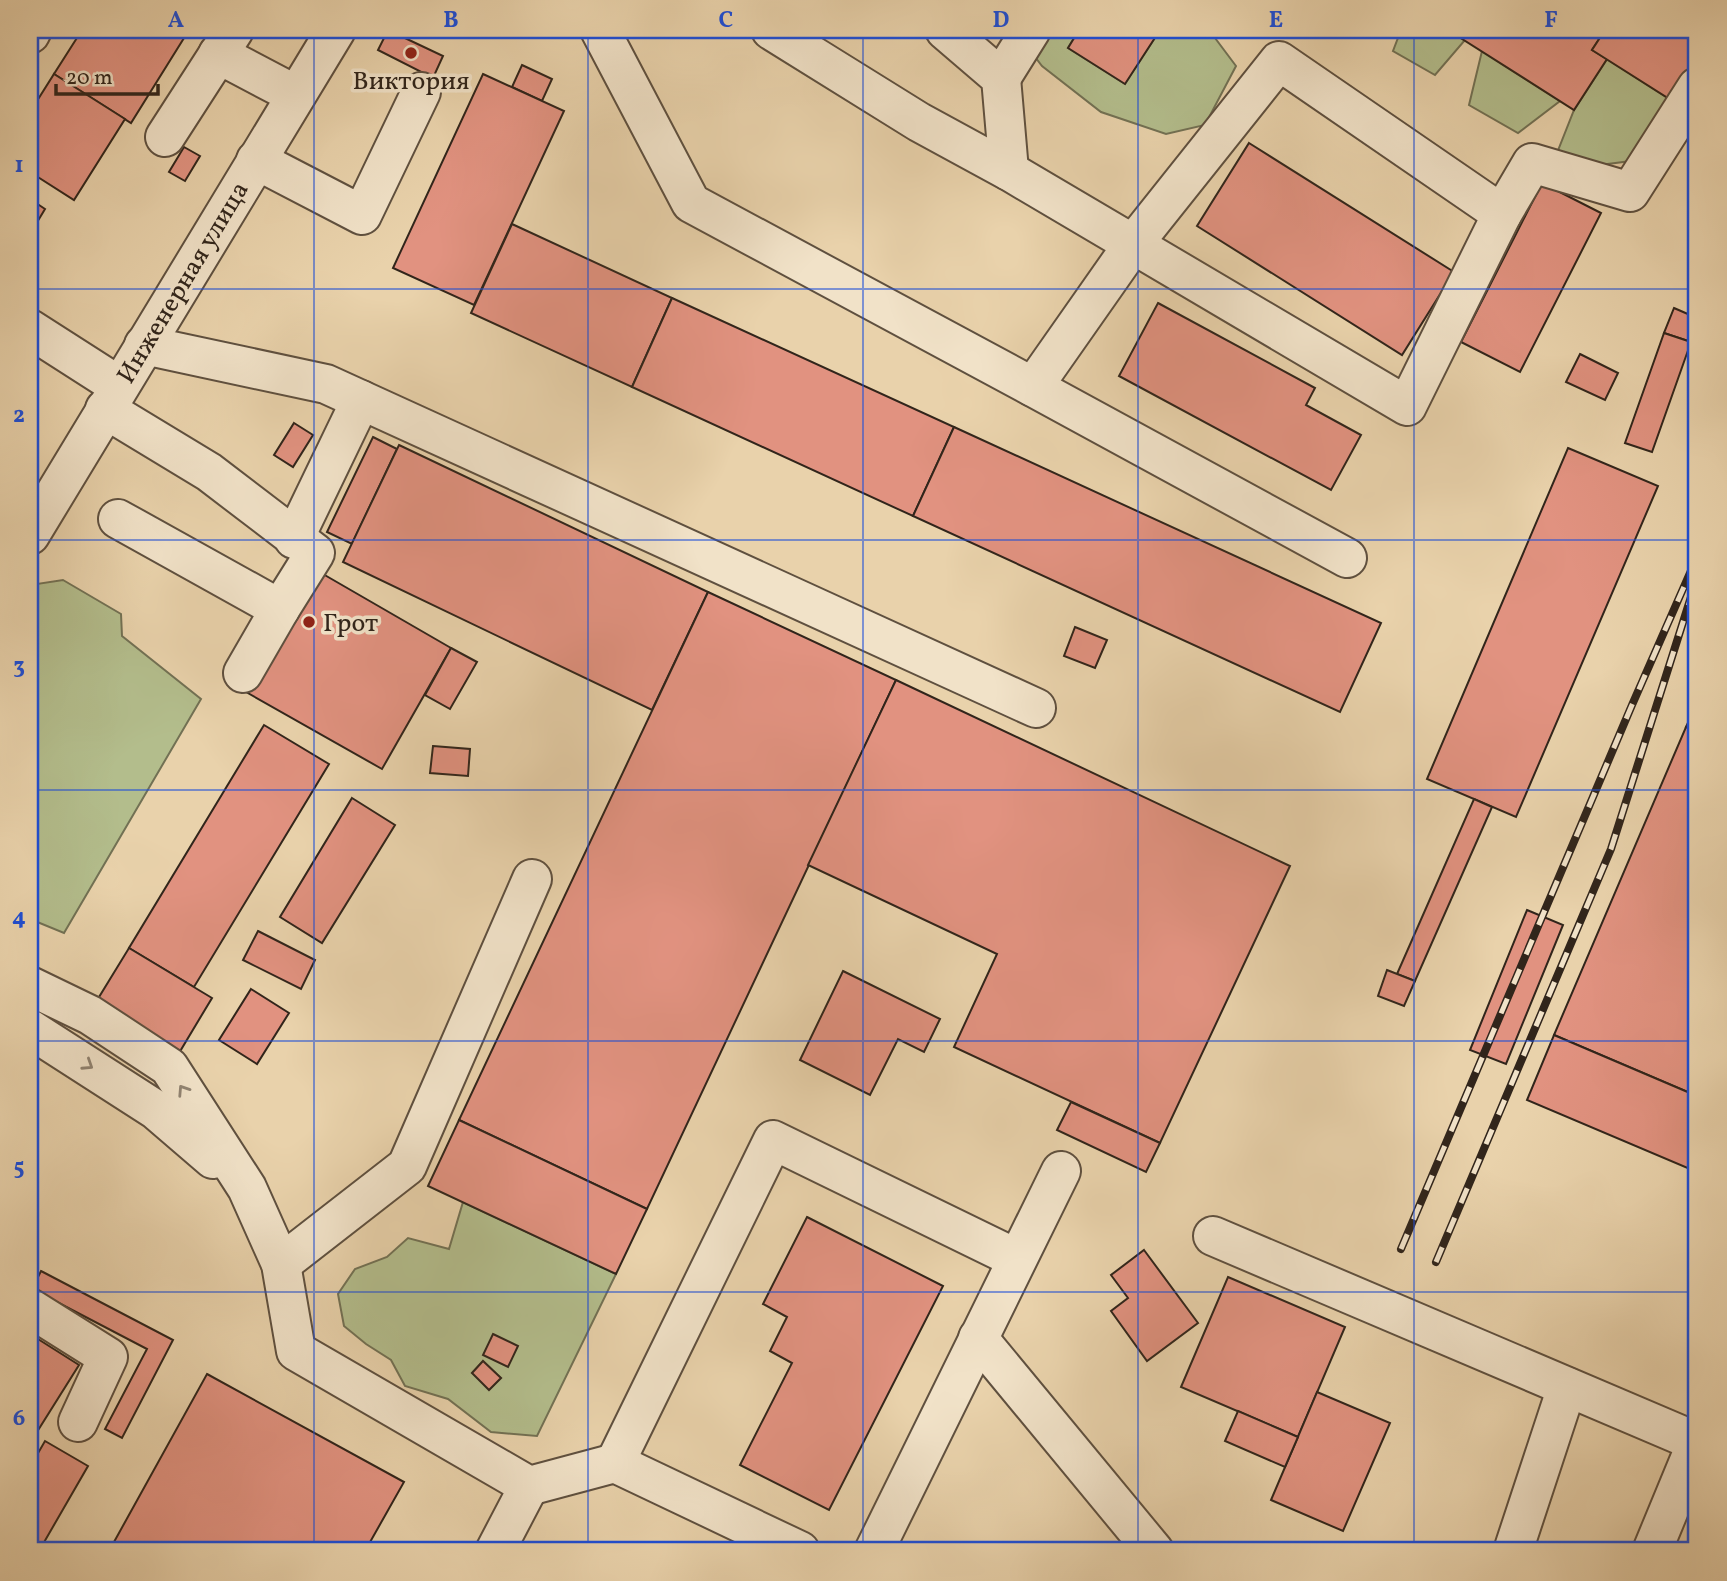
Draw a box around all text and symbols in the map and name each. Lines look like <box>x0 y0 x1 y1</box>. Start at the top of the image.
text: A <box>168 5 184 37</box>
text: B <box>443 5 459 37</box>
text: C <box>719 5 733 37</box>
text: D <box>993 5 1010 37</box>
text: E <box>1269 5 1283 37</box>
text: F <box>1544 5 1558 37</box>
marker: Виктория <box>403 45 419 61</box>
scale bar <box>56 52 158 96</box>
text: 20 m <box>66 64 112 93</box>
place label: Виктория <box>352 64 470 100</box>
text: 1 <box>14 150 24 182</box>
street label: Инженерная улица <box>109 175 258 391</box>
text: 2 <box>13 400 25 432</box>
place label: Грот <box>323 606 378 642</box>
marker: Грот <box>301 614 317 630</box>
text: 3 <box>13 651 25 683</box>
text: 4 <box>12 902 26 934</box>
one-way arrow <box>80 1057 93 1070</box>
one-way arrow <box>179 1084 192 1097</box>
text: 5 <box>13 1152 25 1184</box>
text: 6 <box>13 1403 25 1435</box>

